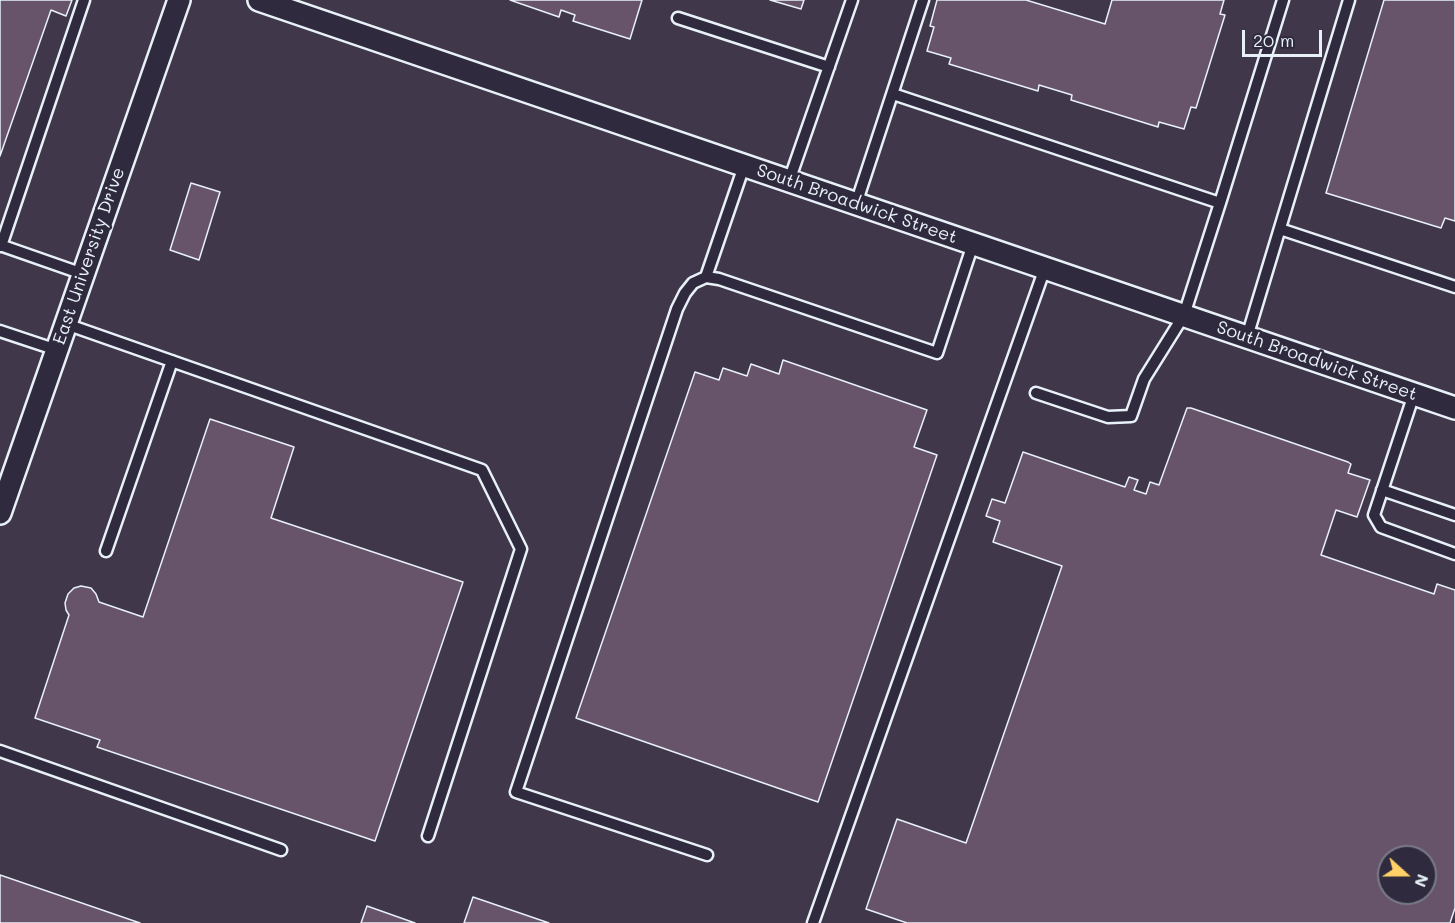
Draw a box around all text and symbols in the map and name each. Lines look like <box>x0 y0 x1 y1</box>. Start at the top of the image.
scale bar <box>1245 18 1324 56</box>
text: 20 m <box>1253 28 1294 52</box>
street label: South Broadwick Street <box>754 159 960 249</box>
street label: East University Drive <box>49 165 129 347</box>
street label: South Broadwick Street <box>1214 316 1420 406</box>
north arrow <box>1377 845 1437 905</box>
text: N <box>1410 871 1434 890</box>

